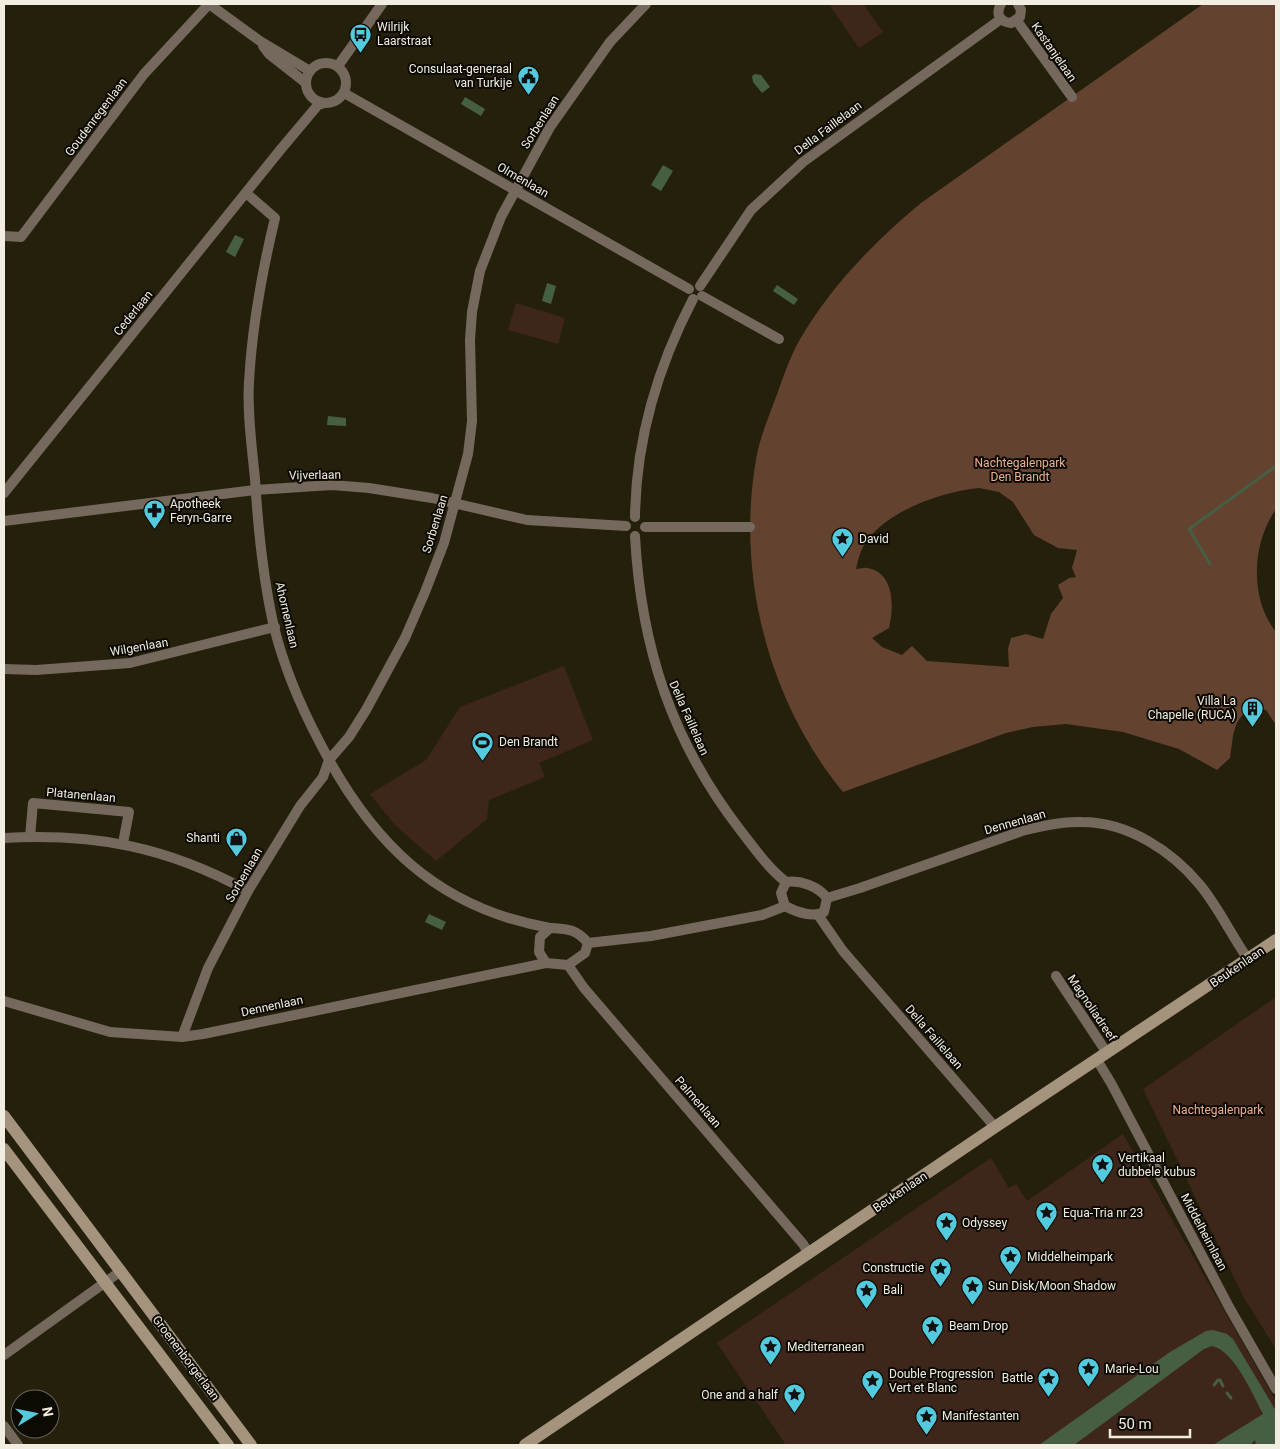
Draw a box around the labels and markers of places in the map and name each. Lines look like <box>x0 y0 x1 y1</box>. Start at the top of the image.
place label: Wilrijk Laarstraat <box>377 20 432 48</box>
bus stop icon: Wilrijk Laarstraat <box>349 22 373 53</box>
place label: Consulaat-generaal van Turkije <box>409 62 512 90</box>
public building icon: Consulaat-generaal van Turkije <box>516 64 540 95</box>
place label: Apotheek Feryn-Garre <box>170 497 232 525</box>
pharmacy icon: Apotheek Feryn-Garre <box>142 499 166 530</box>
place icon: David <box>831 527 855 558</box>
place label: David <box>859 532 889 546</box>
place label: Villa La Chapelle (RUCA) <box>1148 694 1236 722</box>
building icon: Villa La Chapelle (RUCA) <box>1240 696 1264 727</box>
sports icon: Den Brandt <box>471 730 495 761</box>
place label: Den Brandt <box>499 735 558 749</box>
shop icon: Shanti <box>224 826 248 857</box>
place label: Shanti <box>186 831 220 845</box>
place label: Vertikaal dubbele kubus <box>1118 1151 1196 1179</box>
place icon: Vertikaal dubbele kubus <box>1090 1153 1114 1184</box>
place icon: Equa-Tria nr 23 <box>1035 1201 1059 1232</box>
place label: Equa-Tria nr 23 <box>1063 1206 1143 1220</box>
place icon: Odyssey <box>934 1211 958 1242</box>
place label: Odyssey <box>962 1216 1007 1230</box>
place icon: Middelheimpark <box>999 1245 1023 1276</box>
place label: Middelheimpark <box>1027 1250 1114 1264</box>
place icon: Constructie <box>928 1256 952 1287</box>
place label: Constructie <box>862 1261 924 1275</box>
place icon: Sun Disk/Moon Shadow <box>960 1274 984 1305</box>
place icon: Bali <box>855 1278 879 1309</box>
place label: Sun Disk/Moon Shadow <box>988 1279 1116 1293</box>
place label: Bali <box>883 1283 903 1297</box>
place icon: Beam Drop <box>921 1314 945 1345</box>
place label: Beam Drop <box>949 1319 1009 1333</box>
place icon: Mediterranean <box>759 1335 783 1366</box>
place label: Mediterranean <box>787 1340 864 1354</box>
place icon: Marie-Lou <box>1077 1357 1101 1388</box>
place label: Marie-Lou <box>1105 1362 1159 1376</box>
place icon: Battle <box>1037 1366 1061 1397</box>
place label: Double Progression Vert et Blanc <box>889 1367 994 1395</box>
place icon: Double Progression Vert et Blanc <box>861 1369 885 1400</box>
place label: Battle <box>1002 1371 1033 1385</box>
place icon: One and a half <box>782 1383 806 1414</box>
place label: One and a half <box>701 1388 779 1402</box>
place icon: Manifestanten <box>914 1404 938 1435</box>
place label: Manifestanten <box>942 1409 1019 1423</box>

